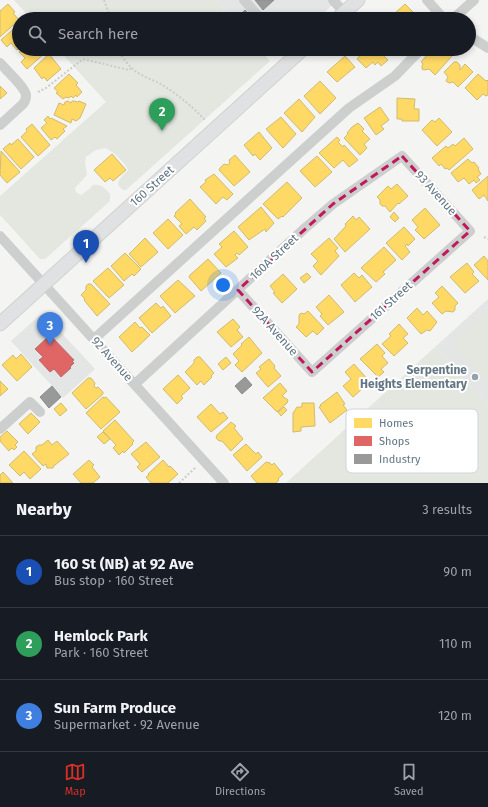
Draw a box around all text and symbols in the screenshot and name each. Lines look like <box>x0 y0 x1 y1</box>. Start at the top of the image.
search box <box>12 12 476 56</box>
icon: search <box>26 23 48 45</box>
text: Search here <box>58 25 138 43</box>
pin: 2 <box>149 98 175 131</box>
street label: 160 Street <box>127 162 177 209</box>
street label: 93 Avenue <box>412 168 460 218</box>
pin: 1 <box>73 230 99 263</box>
street label: 160A Street <box>247 231 302 283</box>
your location <box>213 275 233 295</box>
street label: 161 Street <box>367 278 415 324</box>
street label: 92A Avenue <box>249 303 301 359</box>
pin: 3 <box>37 312 63 345</box>
street label: 92 Avenue <box>88 334 136 384</box>
place label: Serpentine Heights Elementary <box>360 363 468 391</box>
marker: Serpentine Heights Elementary <box>470 372 480 382</box>
legend <box>346 409 478 473</box>
text: Homes <box>379 417 413 430</box>
text: Shops <box>379 435 410 448</box>
text: Industry <box>379 453 421 466</box>
text: Nearby <box>16 499 71 520</box>
text: 3 results <box>422 502 472 517</box>
text: 160 St (NB) at 92 Ave <box>54 555 194 573</box>
text: 1 <box>26 564 32 579</box>
text: 90 m <box>443 564 472 579</box>
text: Bus stop · 160 Street <box>54 573 173 588</box>
text: Hemlock Park <box>54 627 148 645</box>
text: 2 <box>26 636 32 651</box>
text: 110 m <box>439 636 472 651</box>
text: Park · 160 Street <box>54 645 148 660</box>
text: Sun Farm Produce <box>54 699 176 717</box>
text: 3 <box>26 708 32 723</box>
text: 120 m <box>438 708 472 723</box>
text: Supermarket · 92 Avenue <box>54 717 200 732</box>
tab: Map <box>64 761 86 798</box>
tab: Directions <box>215 761 265 798</box>
tab: Saved <box>394 761 424 798</box>

